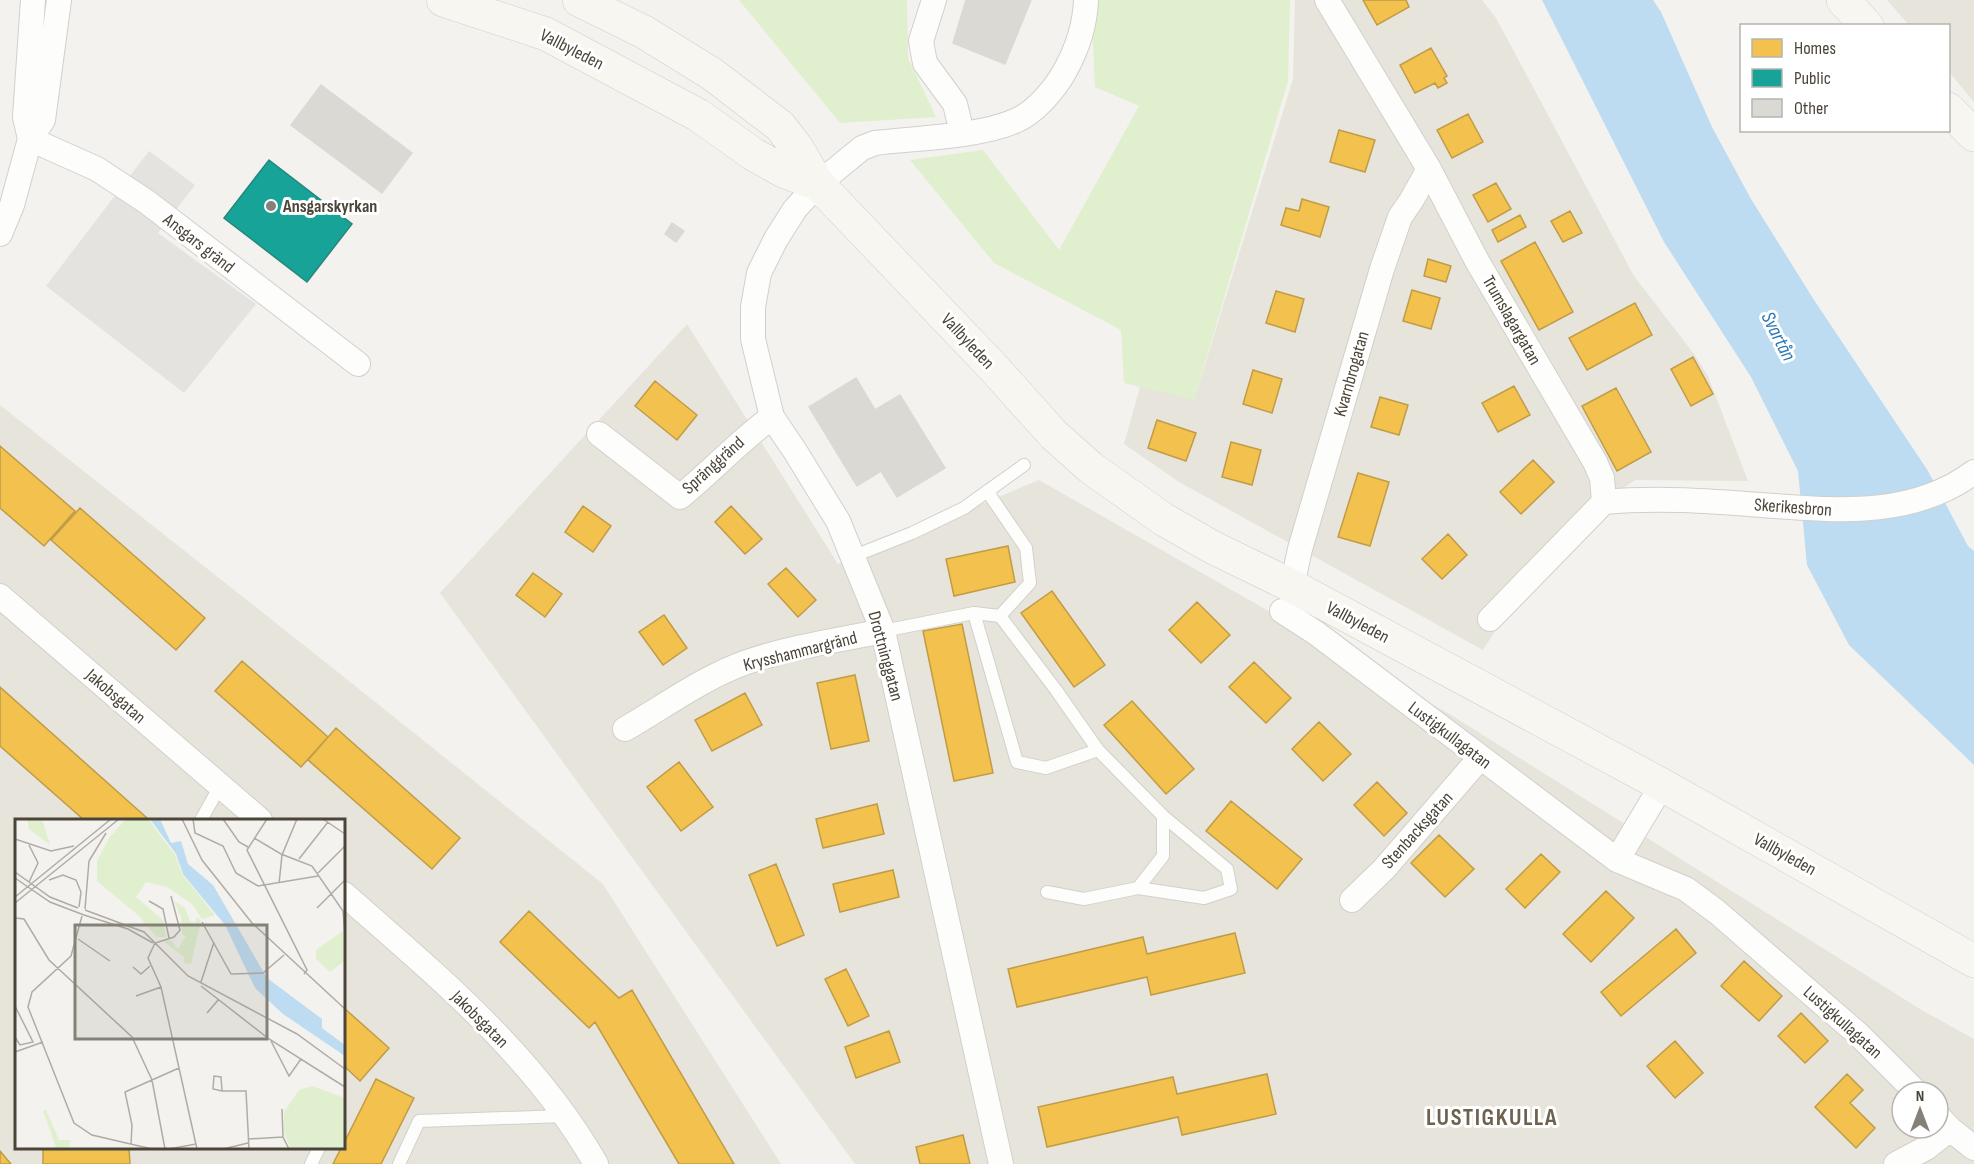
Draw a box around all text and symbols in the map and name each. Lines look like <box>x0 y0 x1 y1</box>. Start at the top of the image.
legend <box>1740 24 1950 132</box>
street label: Vallbyleden <box>536 25 607 74</box>
text: Homes <box>1794 38 1836 59</box>
text: Public <box>1794 68 1831 89</box>
text: Other <box>1794 98 1828 119</box>
place label: Ansgarskyrkan <box>282 196 377 217</box>
marker: Ansgarskyrkan <box>264 199 278 213</box>
street label: Ansgars gränd <box>158 209 238 278</box>
street label: Trumslagargatan <box>1478 272 1546 369</box>
water label: Svartån <box>1756 308 1801 365</box>
street label: Vallbyleden <box>937 309 999 374</box>
street label: Kvarnbrogatan <box>1329 329 1374 419</box>
street label: Spränggränd <box>678 432 749 499</box>
street label: Skerikesbron <box>1753 494 1833 521</box>
street label: Vallbyleden <box>1323 597 1393 648</box>
street label: Drottninggatan <box>863 609 908 703</box>
street label: Krysshammargränd <box>741 627 859 676</box>
street label: Jakobsgatan <box>81 664 150 728</box>
street label: Lustigkullagatan <box>1404 697 1495 773</box>
street label: Stenbacksgatan <box>1377 787 1457 873</box>
inset map <box>15 819 345 1149</box>
street label: Vallbyleden <box>1750 829 1820 880</box>
street label: Lustigkullagatan <box>1799 982 1886 1063</box>
street label: Jakobsgatan <box>446 986 513 1052</box>
north arrow <box>1890 1080 1950 1140</box>
text: N <box>1916 1087 1924 1106</box>
district label: LUSTIGKULLA <box>1426 1103 1558 1132</box>

